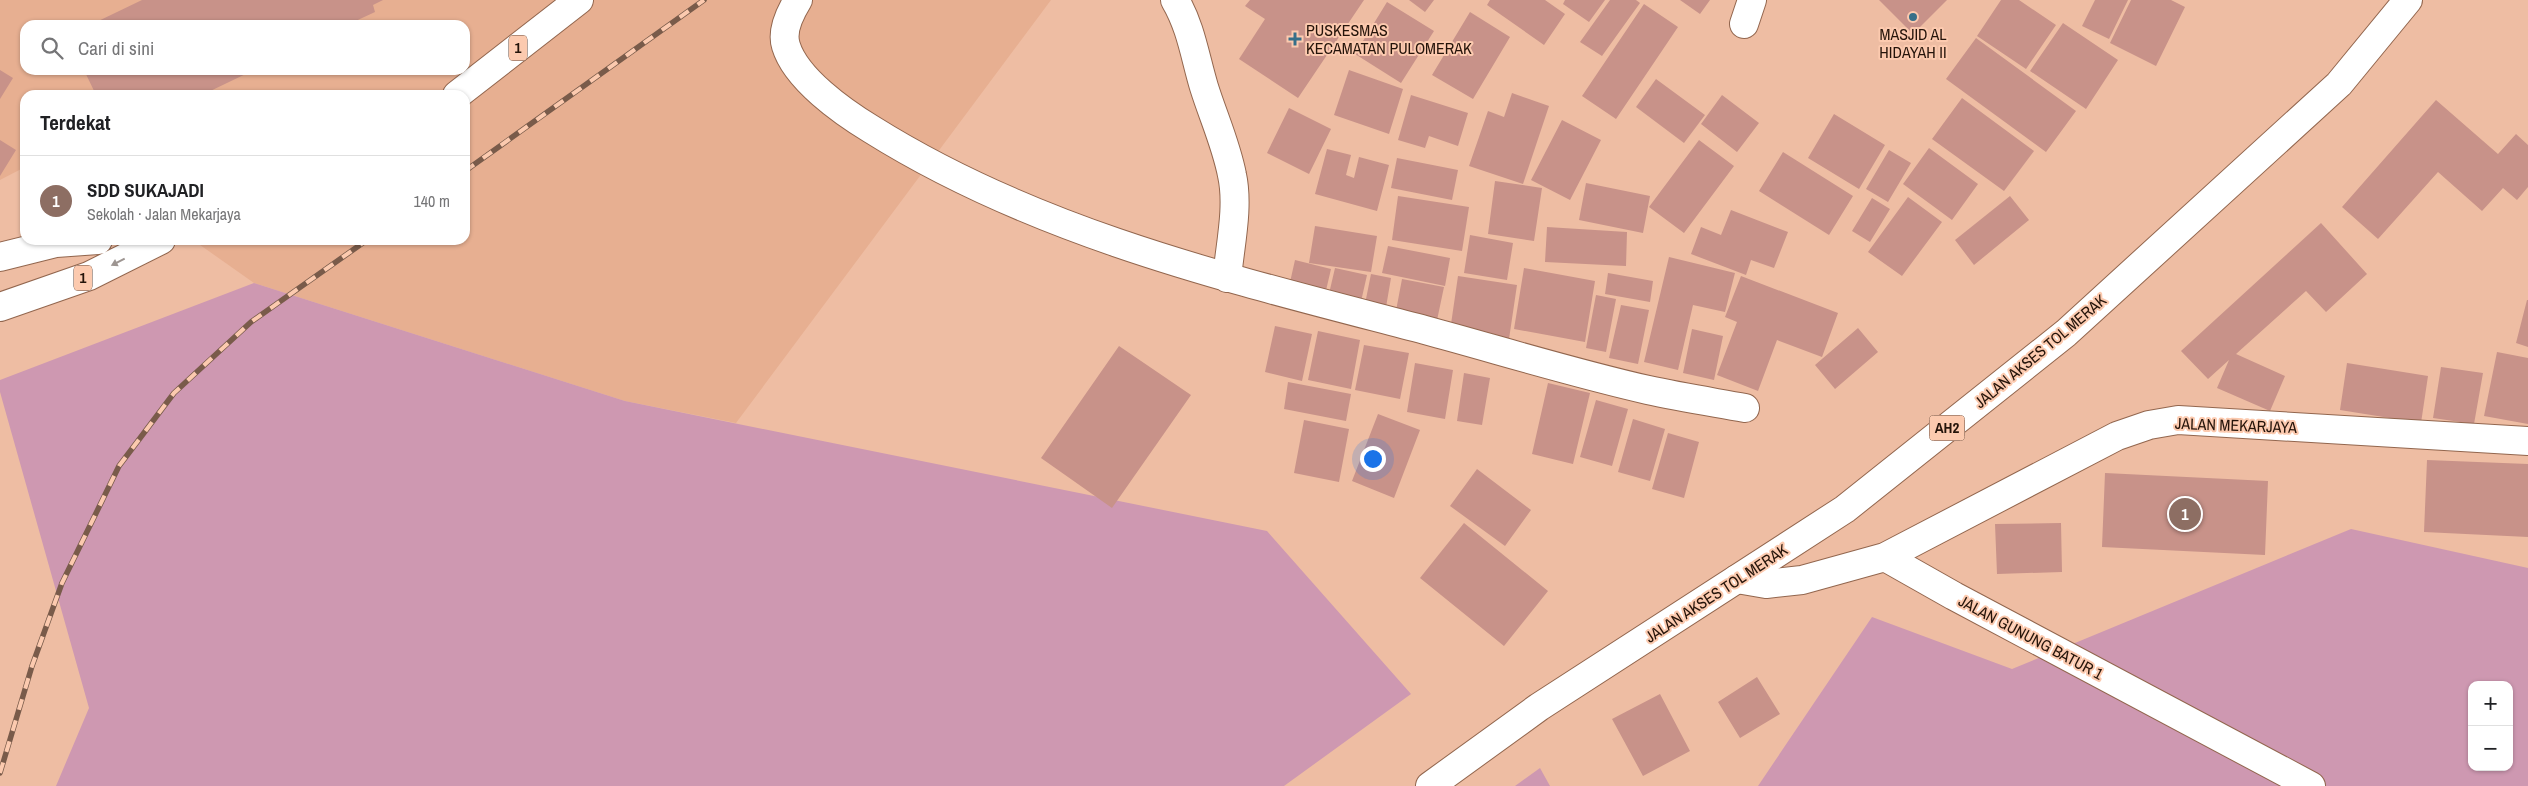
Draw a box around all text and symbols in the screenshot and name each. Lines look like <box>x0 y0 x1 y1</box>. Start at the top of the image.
marker: MASJID AL HIDAYAH II <box>1907 11 1919 23</box>
place label: PUSKESMAS KECAMATAN PULOMERAK <box>1306 19 1472 59</box>
search box <box>20 20 470 75</box>
place label: MASJID AL HIDAYAH II <box>1879 23 1947 63</box>
marker: PUSKESMAS KECAMATAN PULOMERAK <box>1288 32 1302 46</box>
icon: search <box>38 34 66 62</box>
text: Cari di sini <box>78 35 154 61</box>
road number: 1 <box>509 36 527 60</box>
text: Terdekat <box>40 108 111 137</box>
text: SDD SUKAJADI <box>87 177 204 203</box>
text: 1 <box>52 190 60 212</box>
text: 140 m <box>414 190 450 212</box>
text: Sekolah · Jalan Mekarjaya <box>87 203 241 225</box>
one-way arrow <box>110 258 125 266</box>
road number: 1 <box>74 266 92 290</box>
street label: JALAN AKSES TOL MERAK <box>1969 289 2111 413</box>
street label: JALAN MEKARJAYA <box>2175 412 2298 438</box>
road number: AH2 <box>1930 416 1964 440</box>
your location <box>1360 446 1386 472</box>
pin: 1 <box>2169 495 2201 533</box>
street label: JALAN AKSES TOL MERAK <box>1640 538 1792 647</box>
street label: JALAN GUNUNG BATUR 1 <box>1955 590 2108 685</box>
map controls <box>2468 681 2513 771</box>
button: + <box>2468 681 2513 726</box>
button: − <box>2468 726 2513 771</box>

